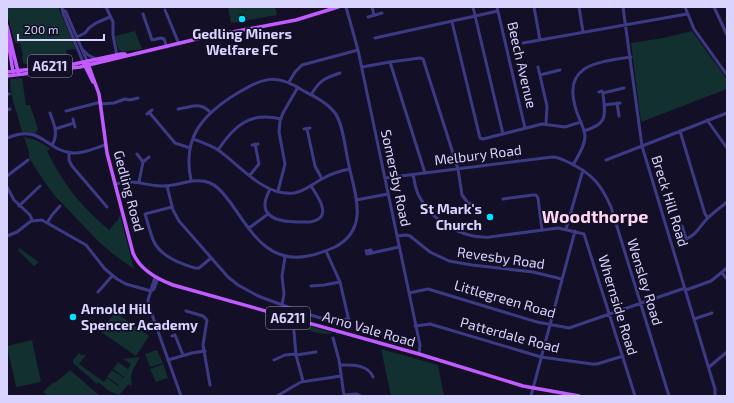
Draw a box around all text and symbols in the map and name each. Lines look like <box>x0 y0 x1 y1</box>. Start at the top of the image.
marker: Gedling Miners Welfare FC <box>237 14 247 24</box>
scale bar <box>18 16 104 42</box>
street label: Beech Avenue <box>504 20 541 110</box>
text: 200 m <box>24 22 58 36</box>
place label: Gedling Miners Welfare FC <box>192 25 292 58</box>
road number: A6211 <box>28 55 72 77</box>
street label: Somersby Road <box>378 128 415 228</box>
street label: Melbury Road <box>433 141 523 168</box>
street label: Gedling Road <box>110 148 148 233</box>
street label: Breck Hill Road <box>648 153 692 249</box>
place label: St Mark's Church <box>420 200 482 233</box>
district label: Woodthorpe <box>542 205 648 227</box>
marker: St Mark's Church <box>485 212 495 222</box>
street label: Wensley Road <box>624 236 667 327</box>
street label: Revesby Road <box>456 243 546 272</box>
street label: Whernside Road <box>595 253 642 357</box>
street label: Littlegreen Road <box>452 276 558 321</box>
place label: Arnold Hill Spencer Academy <box>81 300 198 333</box>
road number: A6211 <box>266 307 310 329</box>
street label: Arno Vale Road <box>321 307 418 350</box>
marker: Arnold Hill Spencer Academy <box>68 312 78 322</box>
street label: Patterdale Road <box>459 313 562 356</box>

